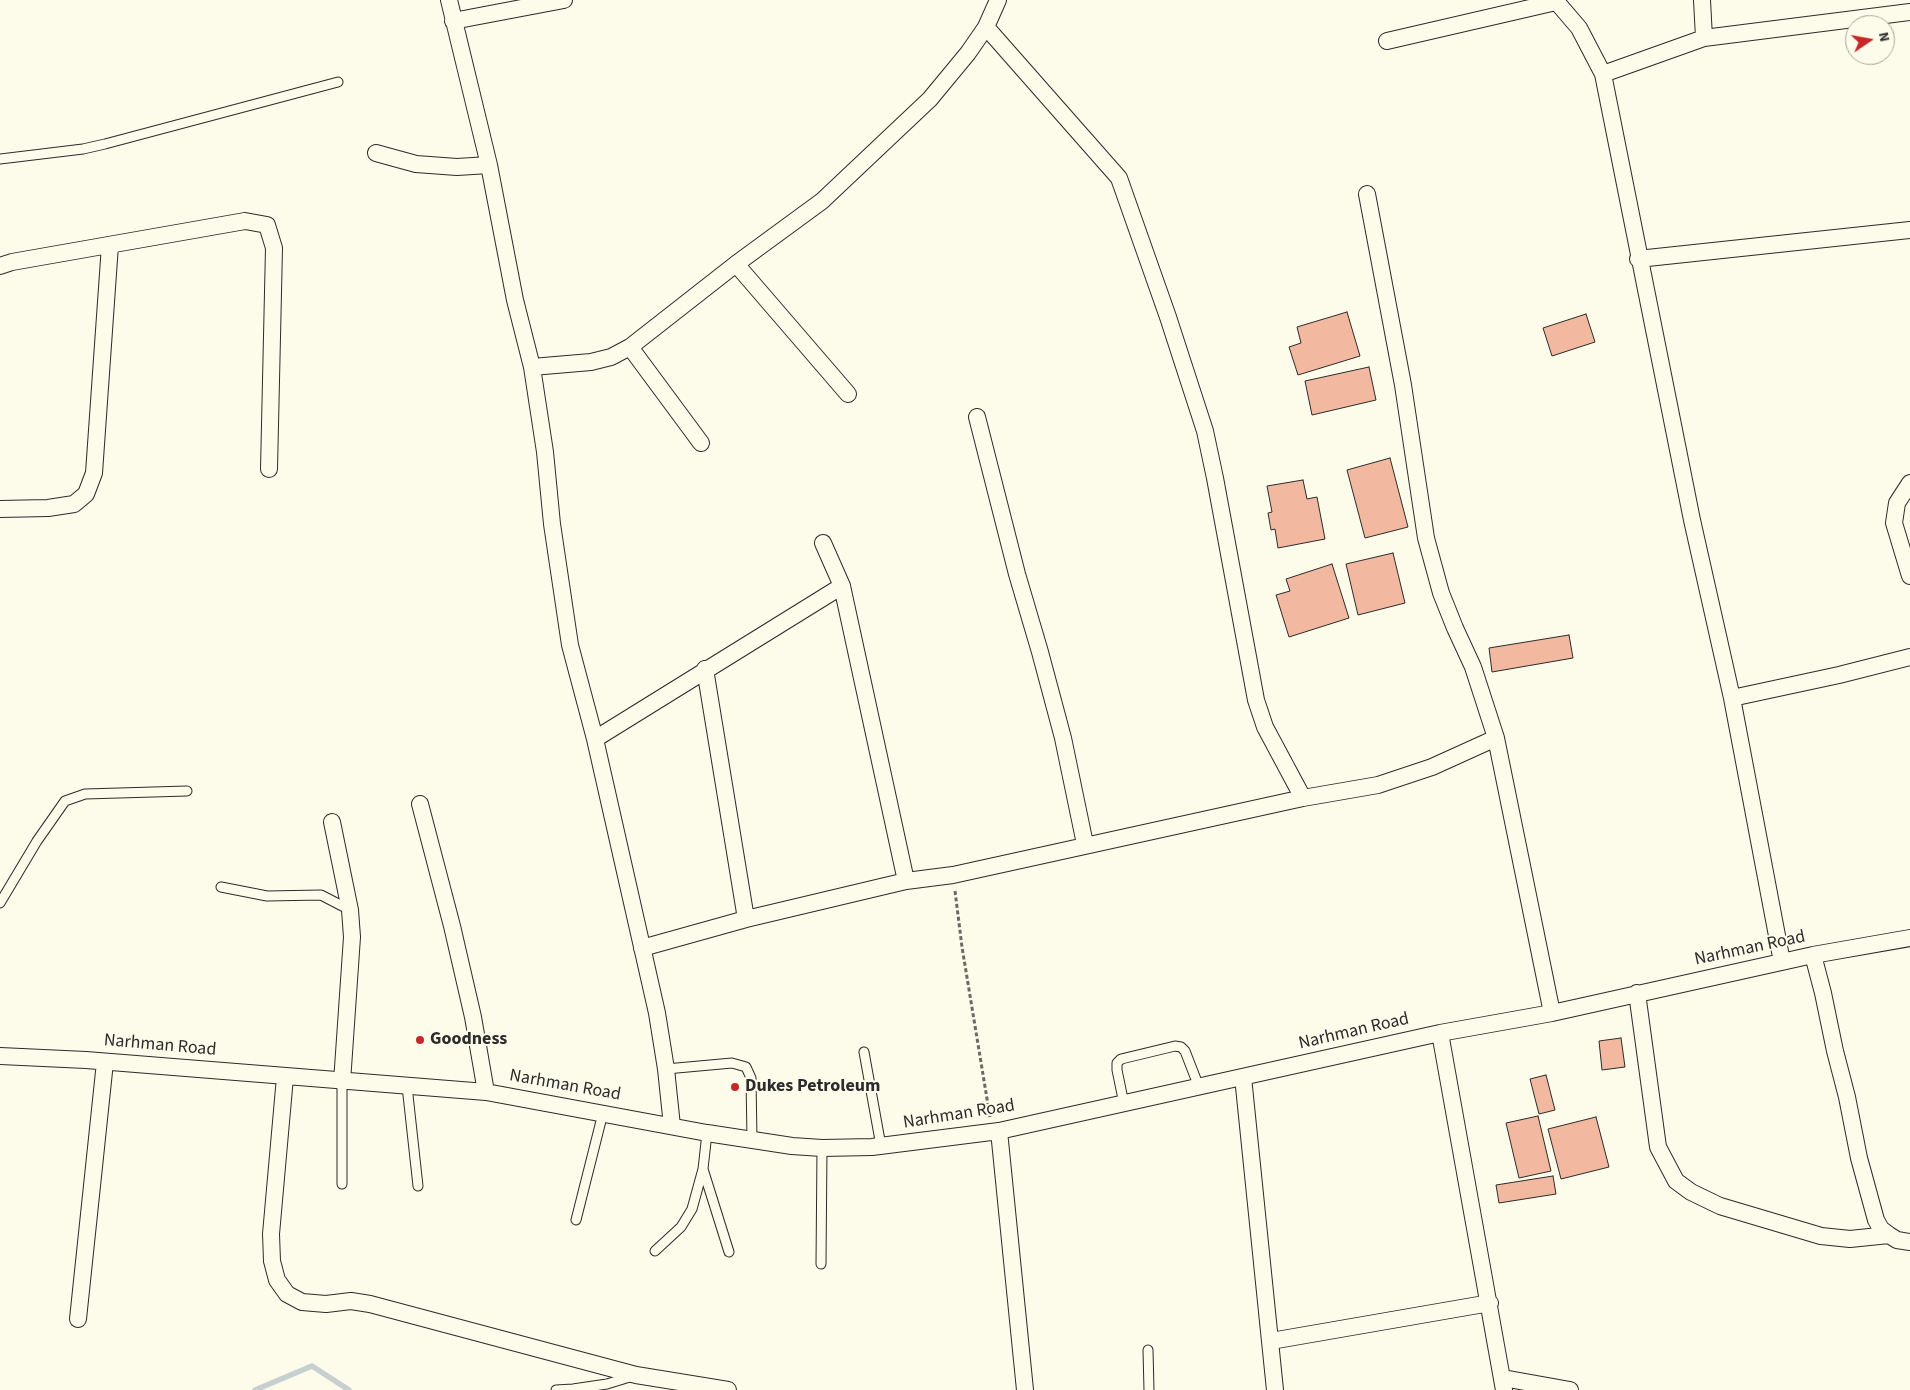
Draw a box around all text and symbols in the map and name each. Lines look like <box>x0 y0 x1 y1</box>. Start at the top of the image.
north arrow <box>1845 15 1895 65</box>
text: N <box>1873 30 1894 44</box>
street label: Narhman Road <box>1693 927 1807 971</box>
street label: Narhman Road <box>1297 1009 1411 1055</box>
place label: Goodness <box>430 1029 507 1051</box>
street label: Narhman Road <box>103 1030 217 1062</box>
marker: Goodness <box>414 1034 426 1046</box>
street label: Narhman Road <box>508 1066 622 1106</box>
place label: Dukes Petroleum <box>745 1076 880 1098</box>
marker: Dukes Petroleum <box>729 1081 741 1093</box>
street label: Narhman Road <box>902 1096 1016 1134</box>

